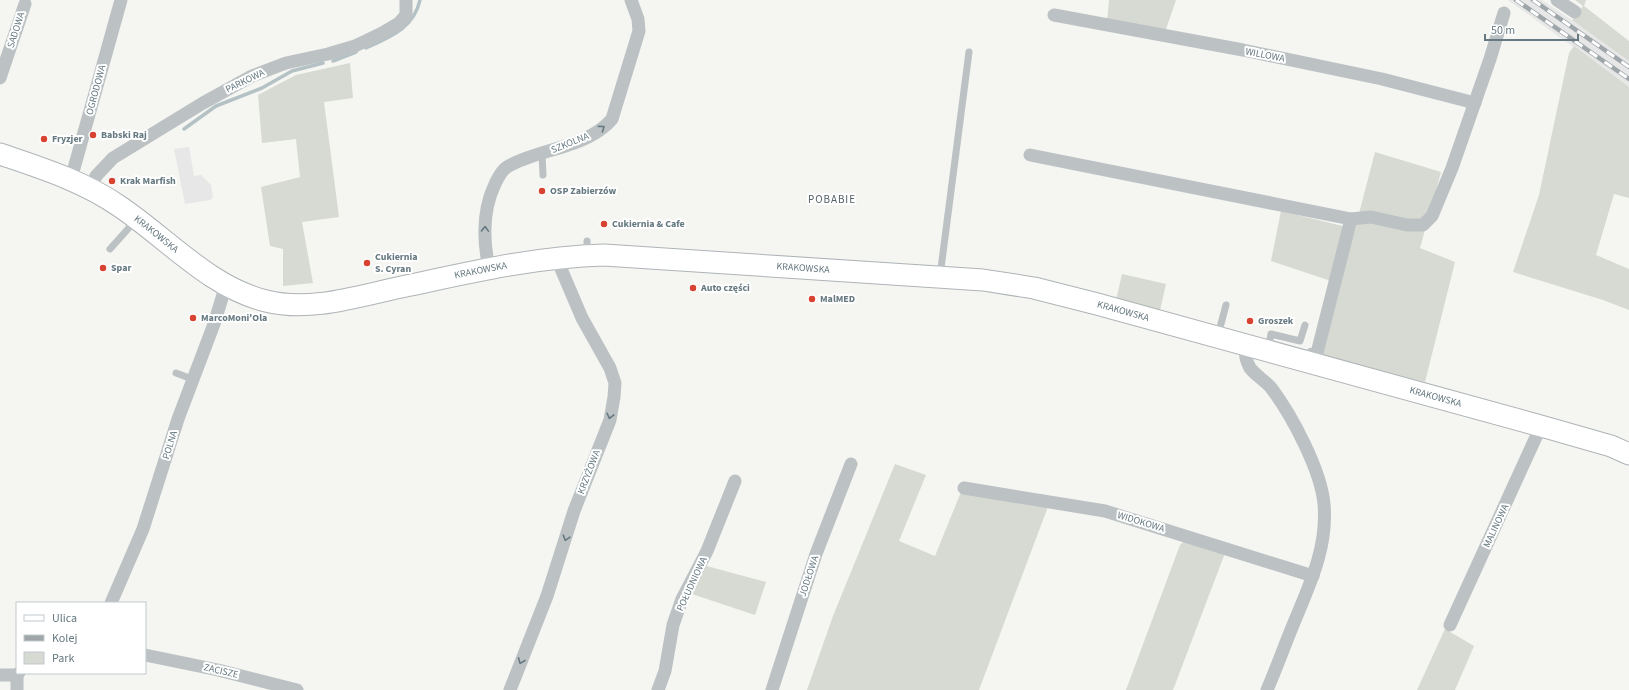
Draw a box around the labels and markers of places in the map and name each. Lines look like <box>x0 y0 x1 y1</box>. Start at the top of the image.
place label: Babski Raj <box>101 128 147 142</box>
marker: Babski Raj <box>88 130 98 140</box>
place label: Fryzjer <box>52 132 83 146</box>
marker: Fryzjer <box>39 134 49 144</box>
place label: Krak Marfish <box>120 174 176 188</box>
marker: Krak Marfish <box>107 176 117 186</box>
place label: OSP Zabierzów <box>550 184 616 198</box>
marker: OSP Zabierzów <box>537 186 547 196</box>
place label: Cukiernia & Cafe <box>612 217 685 231</box>
marker: Cukiernia & Cafe <box>599 219 609 229</box>
place label: Cukiernia S. Cyran <box>375 250 418 276</box>
marker: Cukiernia S. Cyran <box>362 258 372 268</box>
place label: Spar <box>111 261 131 275</box>
marker: Spar <box>98 263 108 273</box>
place label: Auto części <box>700 281 750 295</box>
marker: Auto części <box>688 283 698 293</box>
place label: MalMED <box>820 292 855 306</box>
marker: MalMED <box>807 294 817 304</box>
place label: MarcoMoni'Ola <box>201 311 267 325</box>
marker: MarcoMoni'Ola <box>188 313 198 323</box>
place label: Groszek <box>1258 314 1294 328</box>
marker: Groszek <box>1245 316 1255 326</box>

